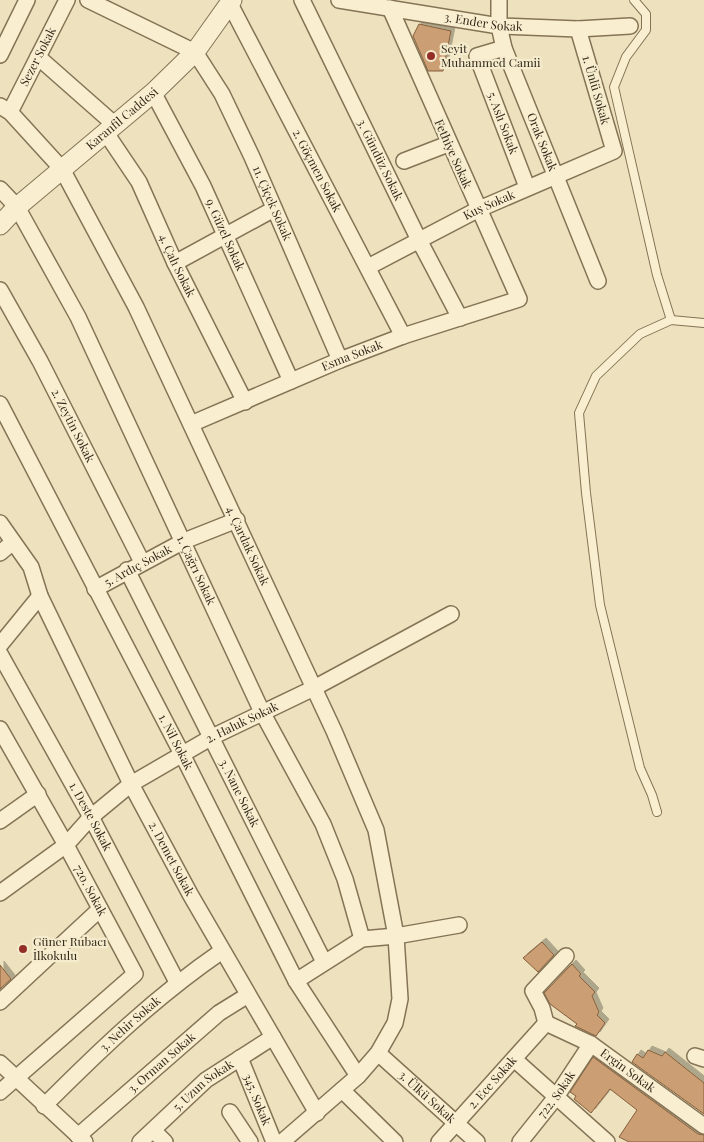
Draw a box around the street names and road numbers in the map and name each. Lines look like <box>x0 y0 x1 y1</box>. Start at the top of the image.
street label: 3. Ender Sokak <box>443 8 523 34</box>
street label: Sezer Sokak <box>15 24 59 89</box>
street label: 1. Ünlü Sokak <box>579 53 615 126</box>
street label: Karanfil Caddesi <box>82 83 161 153</box>
street label: 5. Aslı Sokak <box>484 89 523 157</box>
street label: Orak Sokak <box>524 110 562 174</box>
street label: 3. Gündüz Sokak <box>354 116 408 203</box>
street label: Fethiye Sokak <box>431 116 477 191</box>
street label: 2. Göçmen Sokak <box>290 126 346 215</box>
street label: 11. Çiçek Sokak <box>250 163 296 243</box>
street label: Kuş Sokak <box>460 186 517 223</box>
street label: 9. Güzel Sokak <box>203 196 249 273</box>
street label: 4. Çalı Sokak <box>156 231 200 300</box>
street label: Esma Sokak <box>319 335 385 374</box>
street label: 2. Zeytin Sokak <box>48 386 99 465</box>
street label: 4. Çardak Sokak <box>223 503 274 588</box>
street label: 1. Çağrı Sokak <box>174 533 220 608</box>
street label: 5. Ardıç Sokak <box>101 540 175 590</box>
street label: 2. Haluk Sokak <box>202 697 281 746</box>
street label: 1. Nil Sokak <box>156 711 198 773</box>
street label: 3. Nane Sokak <box>216 756 264 830</box>
street label: 1. Deste Sokak <box>66 779 116 854</box>
street label: 2. Demet Sokak <box>146 818 199 899</box>
street label: 720. Sokak <box>71 862 112 919</box>
street label: 3. Nehir Sokak <box>96 992 164 1055</box>
street label: 3. Orman Sokak <box>124 1028 198 1096</box>
street label: Ergin Sokak <box>597 1044 659 1096</box>
street label: 2. Ece Sokak <box>464 1052 520 1112</box>
street label: 5. Uzun Sokak <box>169 1055 237 1114</box>
street label: 3. Ülkü Sokak <box>396 1067 460 1127</box>
street label: 722. Sokak <box>533 1067 578 1121</box>
street label: 345. Sokak <box>240 1071 276 1128</box>

